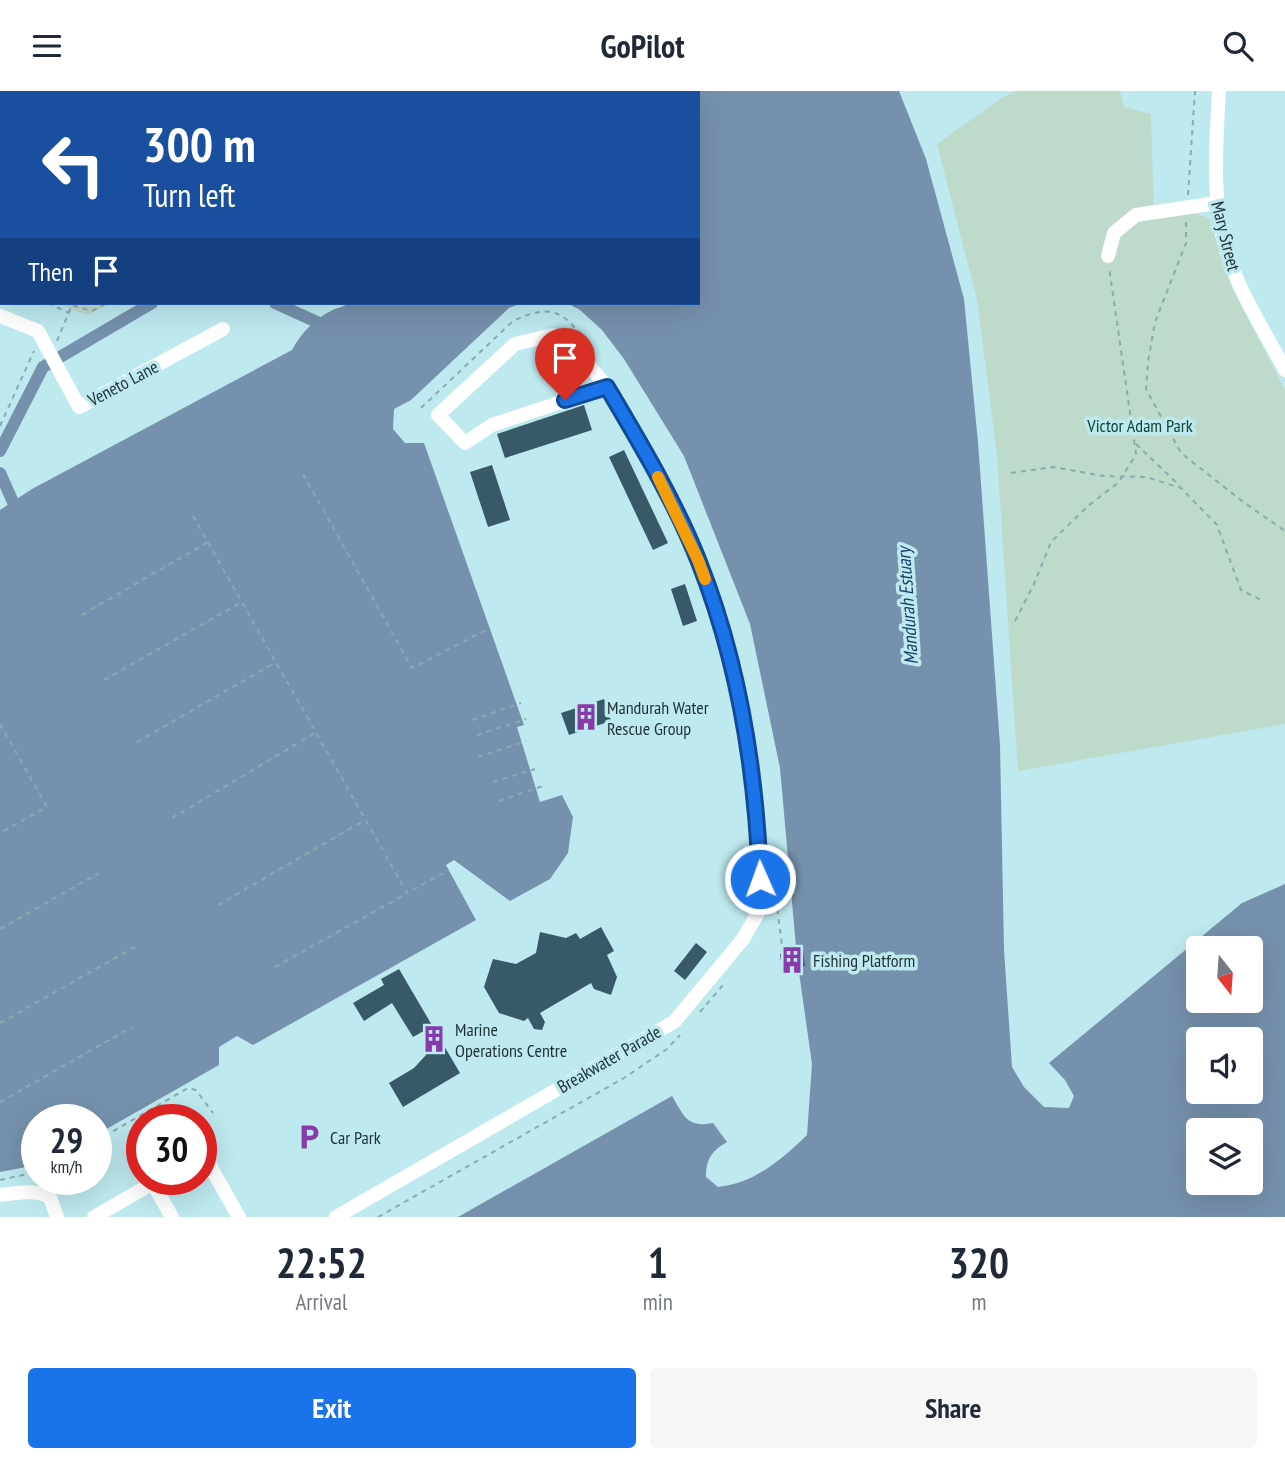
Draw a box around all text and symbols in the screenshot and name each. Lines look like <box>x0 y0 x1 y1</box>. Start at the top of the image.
text: GoPilot <box>600 25 685 67</box>
icon: menu <box>28 27 66 65</box>
icon: search <box>1219 27 1257 65</box>
text: 300 m <box>143 112 256 176</box>
icon: left <box>28 119 119 210</box>
text: Turn left <box>143 174 235 216</box>
street label: Mary Street <box>1206 199 1246 273</box>
icon: arrive <box>87 252 125 290</box>
text: Then <box>28 255 73 288</box>
pin <box>535 328 595 400</box>
icon: arrive <box>546 339 584 377</box>
street label: Veneto Lane <box>83 355 162 412</box>
park label: Victor Adam Park <box>1086 414 1193 437</box>
water label: Mandurah Estuary <box>891 544 923 666</box>
place label: Mandurah Water Rescue Group <box>607 696 709 740</box>
building icon: Mandurah Water Rescue Group <box>571 702 601 732</box>
position arrow <box>723 842 797 916</box>
north arrow <box>1186 936 1264 1013</box>
map controls <box>1186 936 1263 1195</box>
building icon: Fishing Platform <box>777 945 807 975</box>
place label: Fishing Platform <box>813 949 915 972</box>
place label: Marine Operations Centre <box>455 1018 567 1062</box>
street label: Breakwater Parade <box>553 1020 665 1098</box>
building icon: Marine Operations Centre <box>419 1024 449 1054</box>
button: sound <box>1186 1027 1263 1104</box>
speed limit sign: 30 <box>126 1104 217 1195</box>
text: 29 <box>50 1117 83 1163</box>
button: layers <box>1186 1118 1263 1195</box>
parking icon: Car Park <box>294 1122 324 1152</box>
place label: Car Park <box>330 1126 381 1149</box>
text: km/h <box>51 1155 82 1178</box>
text: 22:52 <box>276 1235 367 1290</box>
text: 1 <box>648 1235 668 1290</box>
text: 320 <box>949 1235 1009 1290</box>
text: Arrival <box>295 1287 347 1316</box>
text: min <box>643 1287 673 1316</box>
text: m <box>971 1287 986 1316</box>
button: Exit <box>28 1368 636 1448</box>
button: Share <box>650 1368 1257 1448</box>

